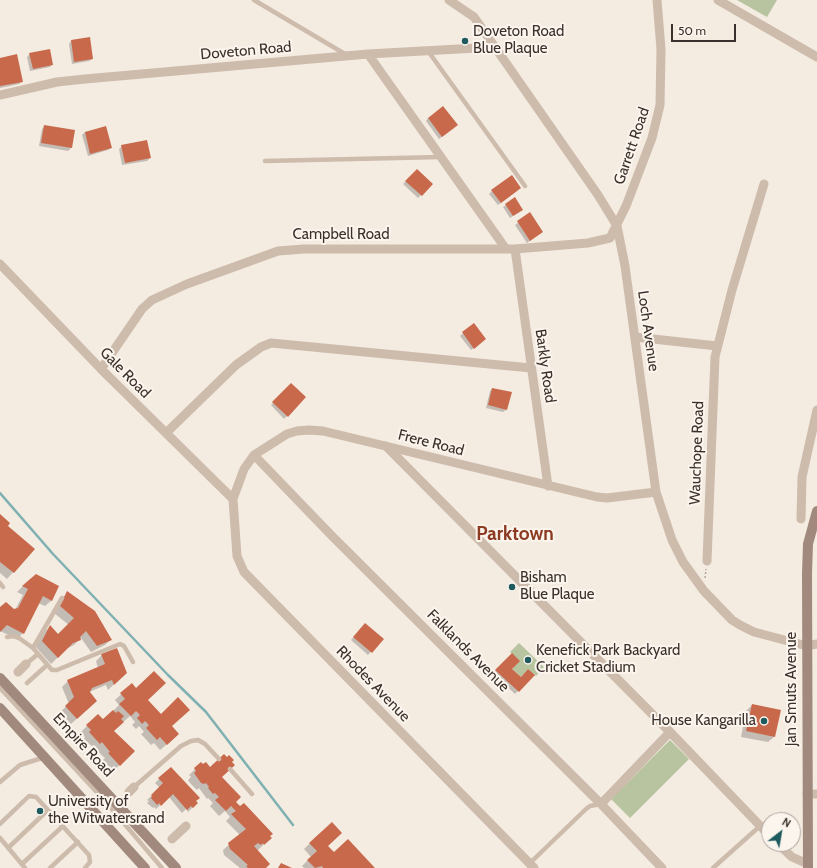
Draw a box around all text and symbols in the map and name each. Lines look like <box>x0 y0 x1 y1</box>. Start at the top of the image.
scale bar <box>673 16 738 42</box>
place label: Doveton Road Blue Plaque <box>473 23 564 58</box>
text: 50 m <box>678 23 706 38</box>
marker: Doveton Road Blue Plaque <box>460 36 470 46</box>
street label: Doveton Road <box>200 38 292 64</box>
street label: Garrett Road <box>610 105 654 187</box>
street label: Campbell Road <box>293 226 389 244</box>
street label: Loch Avenue <box>633 289 663 373</box>
street label: Barkly Road <box>531 328 559 404</box>
street label: Gale Road <box>96 344 154 402</box>
street label: Wauchope Road <box>686 401 708 505</box>
street label: Frere Road <box>396 426 466 460</box>
district label: Parktown <box>476 523 554 545</box>
place label: Bisham Blue Plaque <box>520 569 594 604</box>
marker: Bisham Blue Plaque <box>507 582 517 592</box>
street label: Falklands Avenue <box>423 606 513 696</box>
street label: Jan Smuts Avenue <box>783 632 801 746</box>
street label: Rhodes Avenue <box>332 642 414 726</box>
place label: Kenefick Park Backyard Cricket Stadium <box>536 642 680 677</box>
marker: Kenefick Park Backyard Cricket Stadium <box>523 655 533 665</box>
street label: Empire Road <box>49 709 117 781</box>
place label: House Kangarilla <box>651 712 756 730</box>
marker: House Kangarilla <box>759 716 769 726</box>
place label: University of the Witwatersrand <box>48 793 165 828</box>
marker: University of the Witwatersrand <box>35 806 45 816</box>
north arrow <box>761 812 801 852</box>
text: N <box>780 815 794 831</box>

